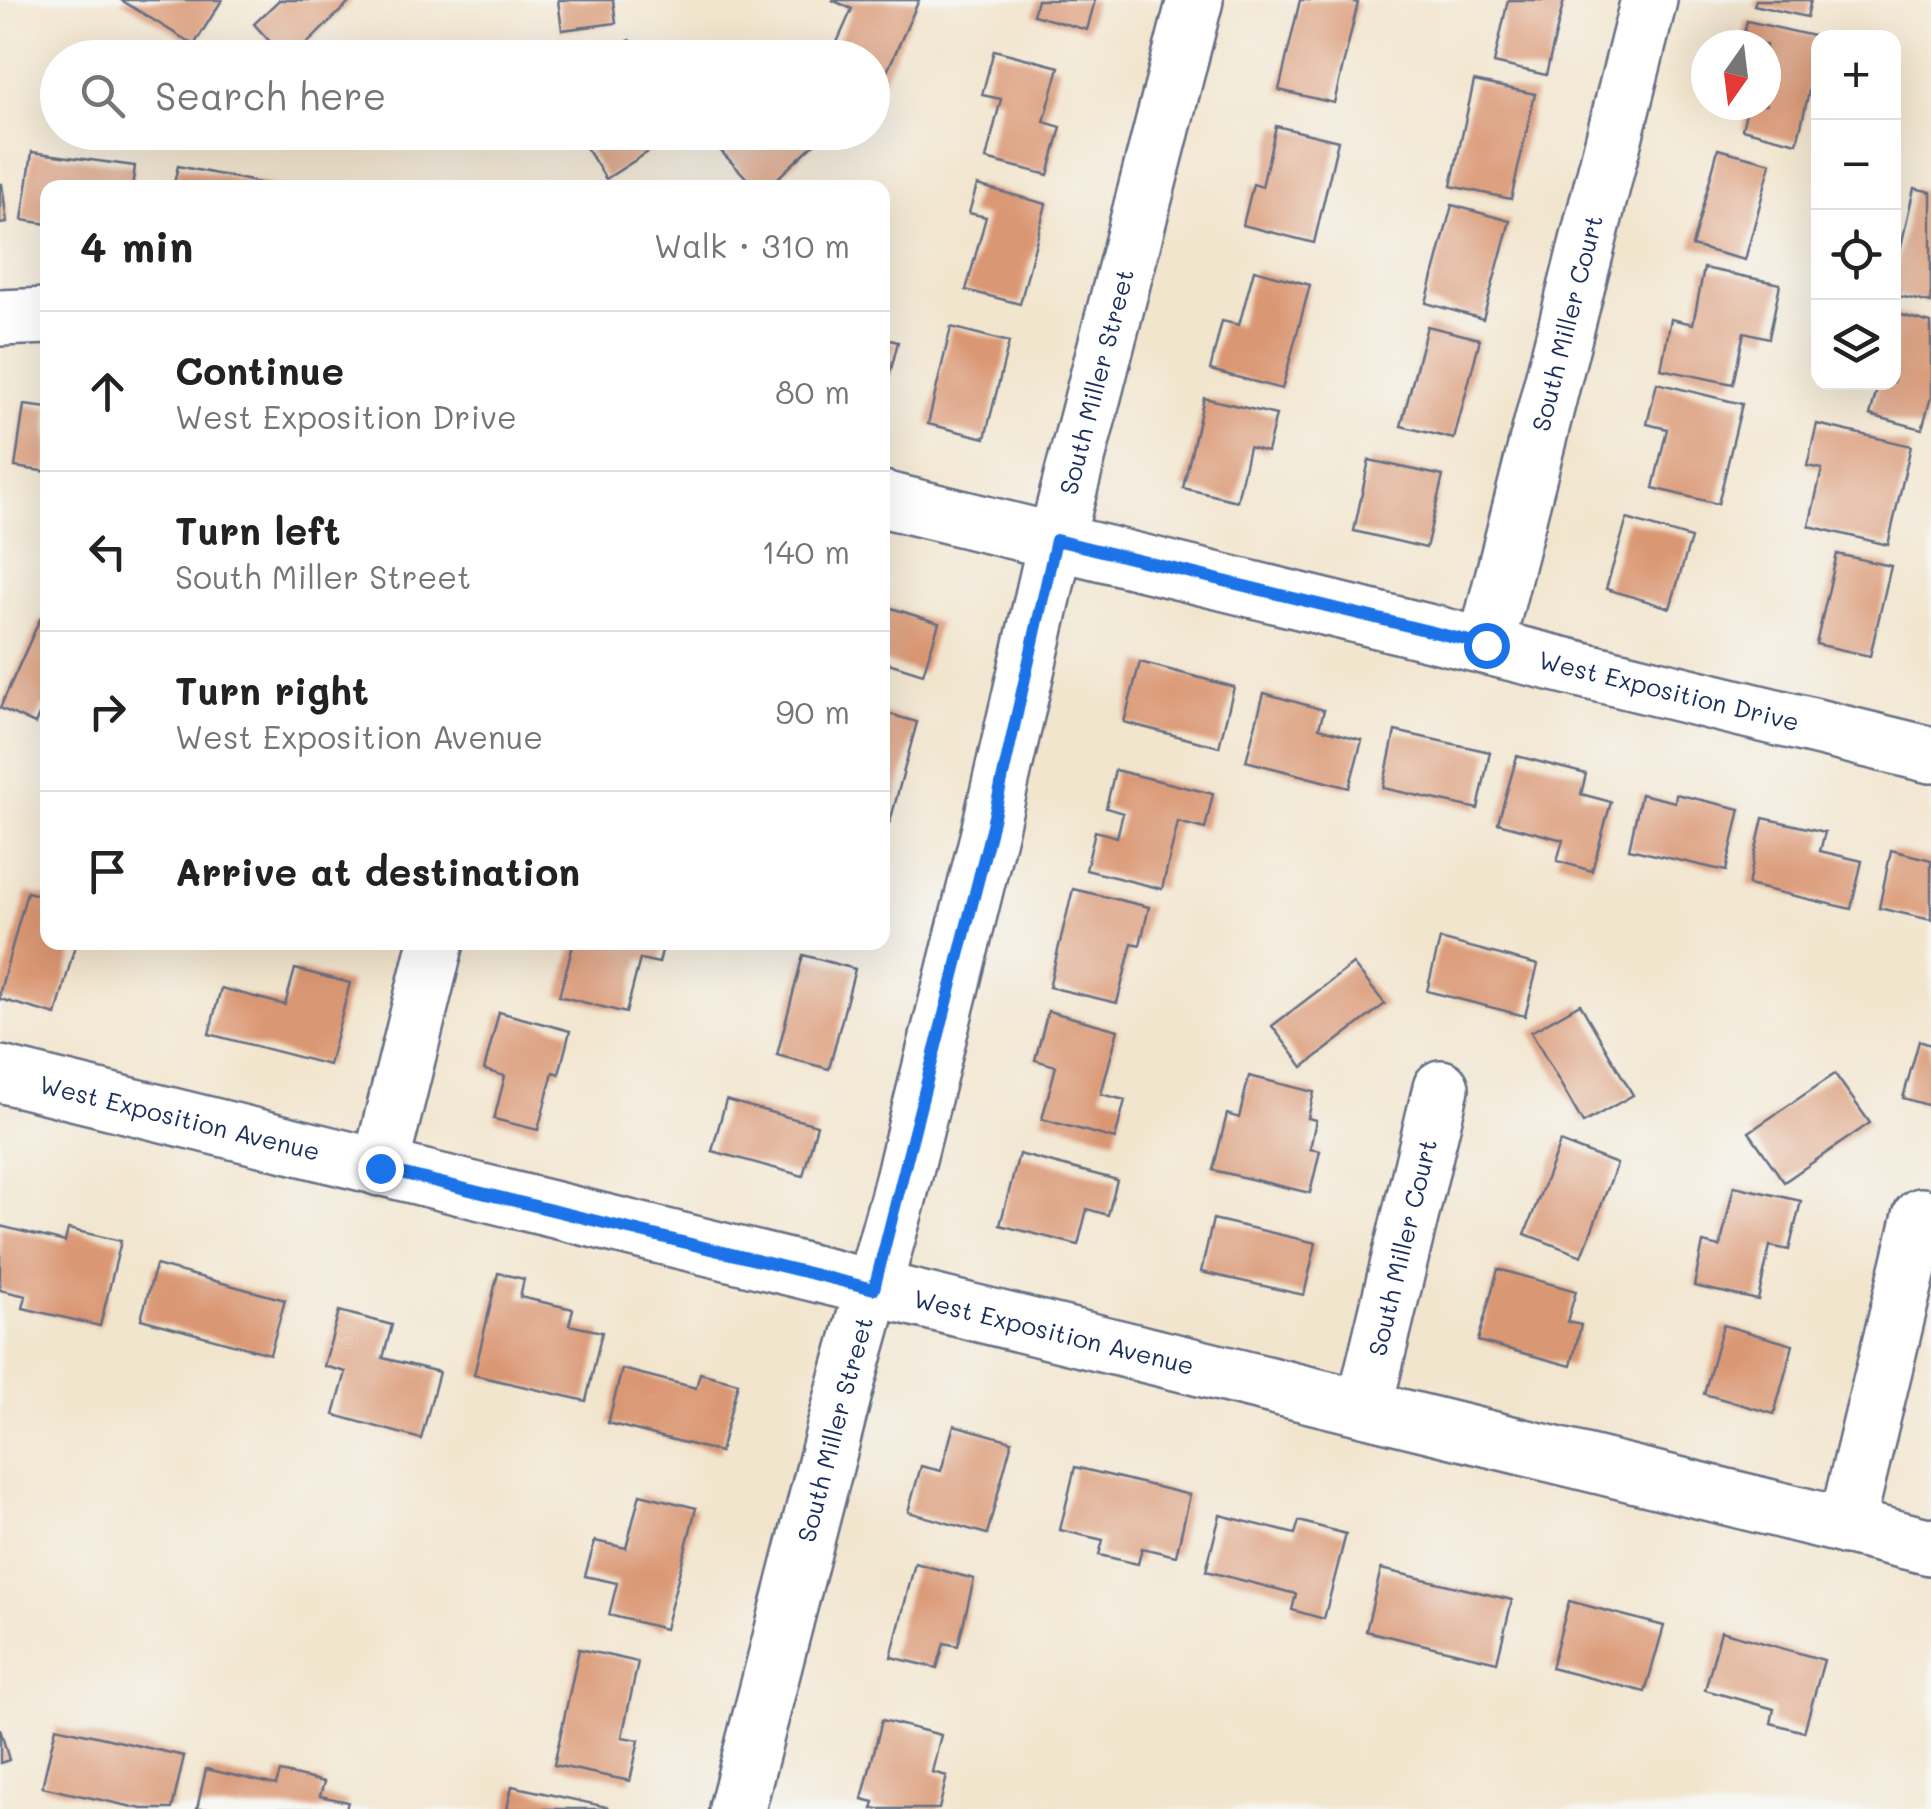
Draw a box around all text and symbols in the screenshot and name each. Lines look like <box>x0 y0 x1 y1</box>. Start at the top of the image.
north arrow <box>1691 30 1781 120</box>
map controls <box>1811 30 1901 390</box>
button: + <box>1811 30 1901 120</box>
search box <box>40 40 890 150</box>
icon: search <box>75 68 130 123</box>
text: Search here <box>155 70 386 120</box>
button: − <box>1811 120 1901 210</box>
button: locate <box>1811 210 1901 300</box>
street label: South Miller Court <box>1524 211 1609 434</box>
text: 4 min <box>80 218 193 273</box>
text: Walk · 310 m <box>654 224 850 266</box>
street label: South Miller Street <box>1051 265 1140 498</box>
button: layers <box>1811 300 1901 390</box>
text: Continue <box>175 345 344 395</box>
icon: ahead <box>80 364 135 419</box>
text: 80 m <box>775 370 850 412</box>
text: West Exposition Drive <box>175 395 517 437</box>
text: Turn left <box>175 505 341 555</box>
icon: left <box>80 524 135 579</box>
text: 140 m <box>761 530 850 572</box>
text: South Miller Street <box>175 555 471 597</box>
route start <box>1464 623 1510 669</box>
street label: West Exposition Drive <box>1536 643 1803 737</box>
text: Turn right <box>175 665 369 715</box>
icon: right <box>80 684 135 739</box>
text: 90 m <box>776 690 850 732</box>
text: West Exposition Avenue <box>175 715 543 757</box>
icon: arrive <box>80 844 135 899</box>
text: Arrive at destination <box>175 846 580 896</box>
street label: West Exposition Avenue <box>36 1067 323 1167</box>
street label: South Miller Court <box>1360 1136 1443 1359</box>
route end <box>358 1146 404 1192</box>
street label: West Exposition Avenue <box>911 1281 1198 1381</box>
street label: South Miller Street <box>789 1313 879 1545</box>

